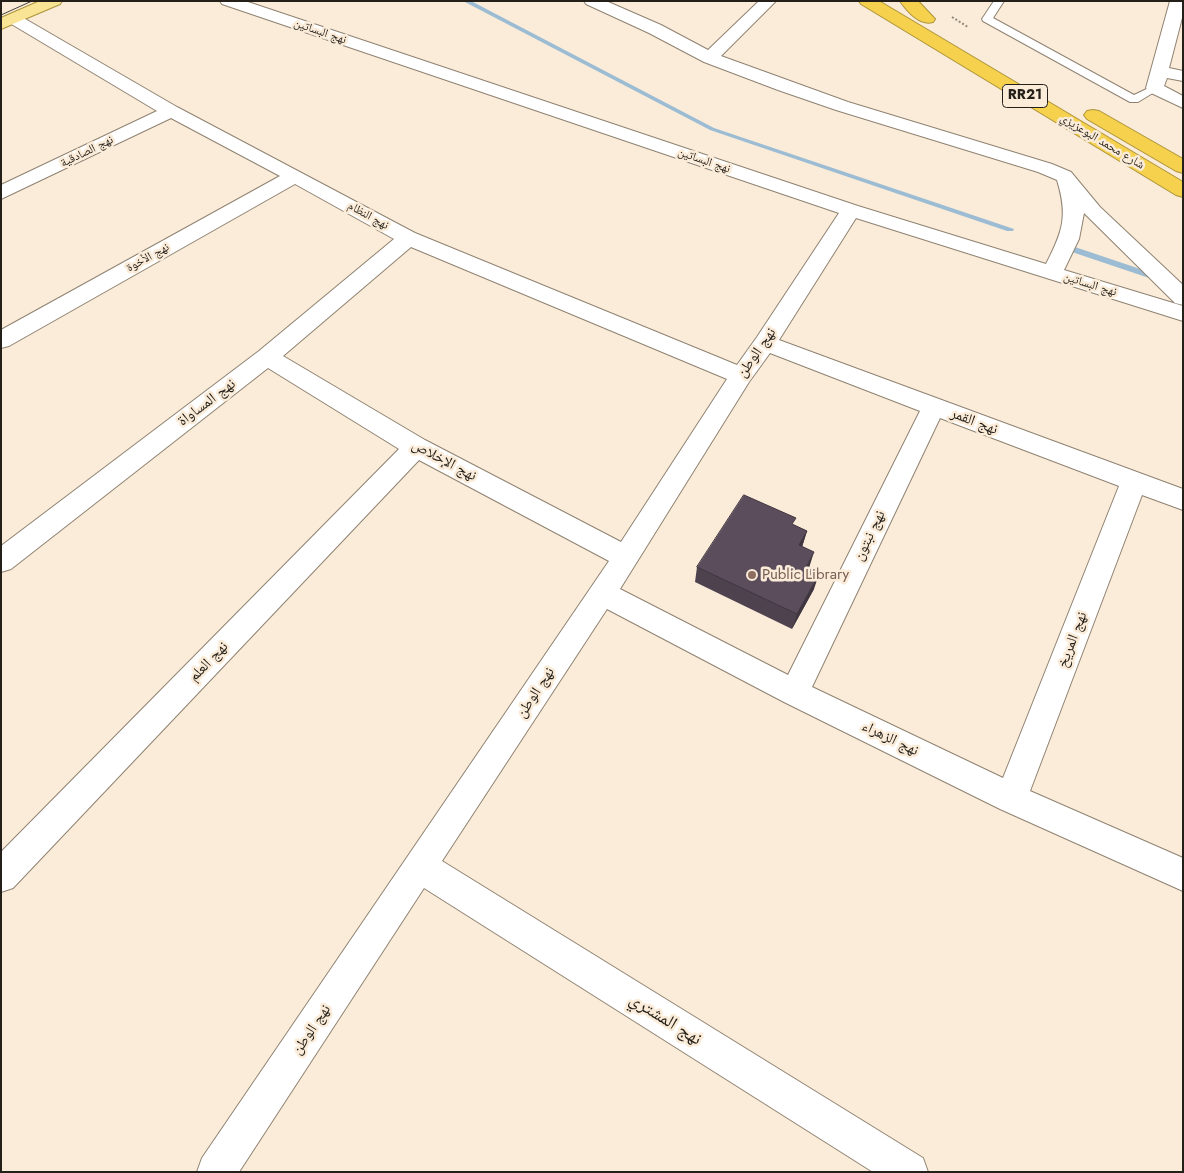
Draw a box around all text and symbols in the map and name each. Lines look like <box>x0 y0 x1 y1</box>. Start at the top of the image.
street label: نهج البساتين <box>292 16 348 48</box>
road number: RR21 <box>1002 84 1048 108</box>
street label: شارع محمد البوعزيزي <box>1057 111 1147 173</box>
street label: نهج الصادقية <box>58 133 116 171</box>
street label: نهج البساتين <box>676 145 732 177</box>
street label: نهج النظام <box>345 199 391 233</box>
street label: نهج الأخوة <box>124 240 172 276</box>
street label: نهج البساتين <box>1062 270 1118 300</box>
street label: نهج الوطن <box>733 325 781 381</box>
street label: نهج المساواة <box>175 375 239 431</box>
street label: نهج القمر <box>948 405 1000 439</box>
street label: نهج الإخلاص <box>409 436 479 486</box>
street label: نهج نبتون <box>850 508 890 564</box>
place label: Public Library <box>762 566 849 584</box>
marker: Public Library <box>746 569 758 581</box>
street label: نهج المريخ <box>1054 609 1092 671</box>
street label: نهج العلم <box>186 638 232 686</box>
street label: نهج الوطن <box>513 664 559 722</box>
street label: نهج الزهراء <box>859 718 921 760</box>
street label: نهج المشتري <box>625 989 705 1051</box>
street label: نهج الوطن <box>289 1001 335 1059</box>

